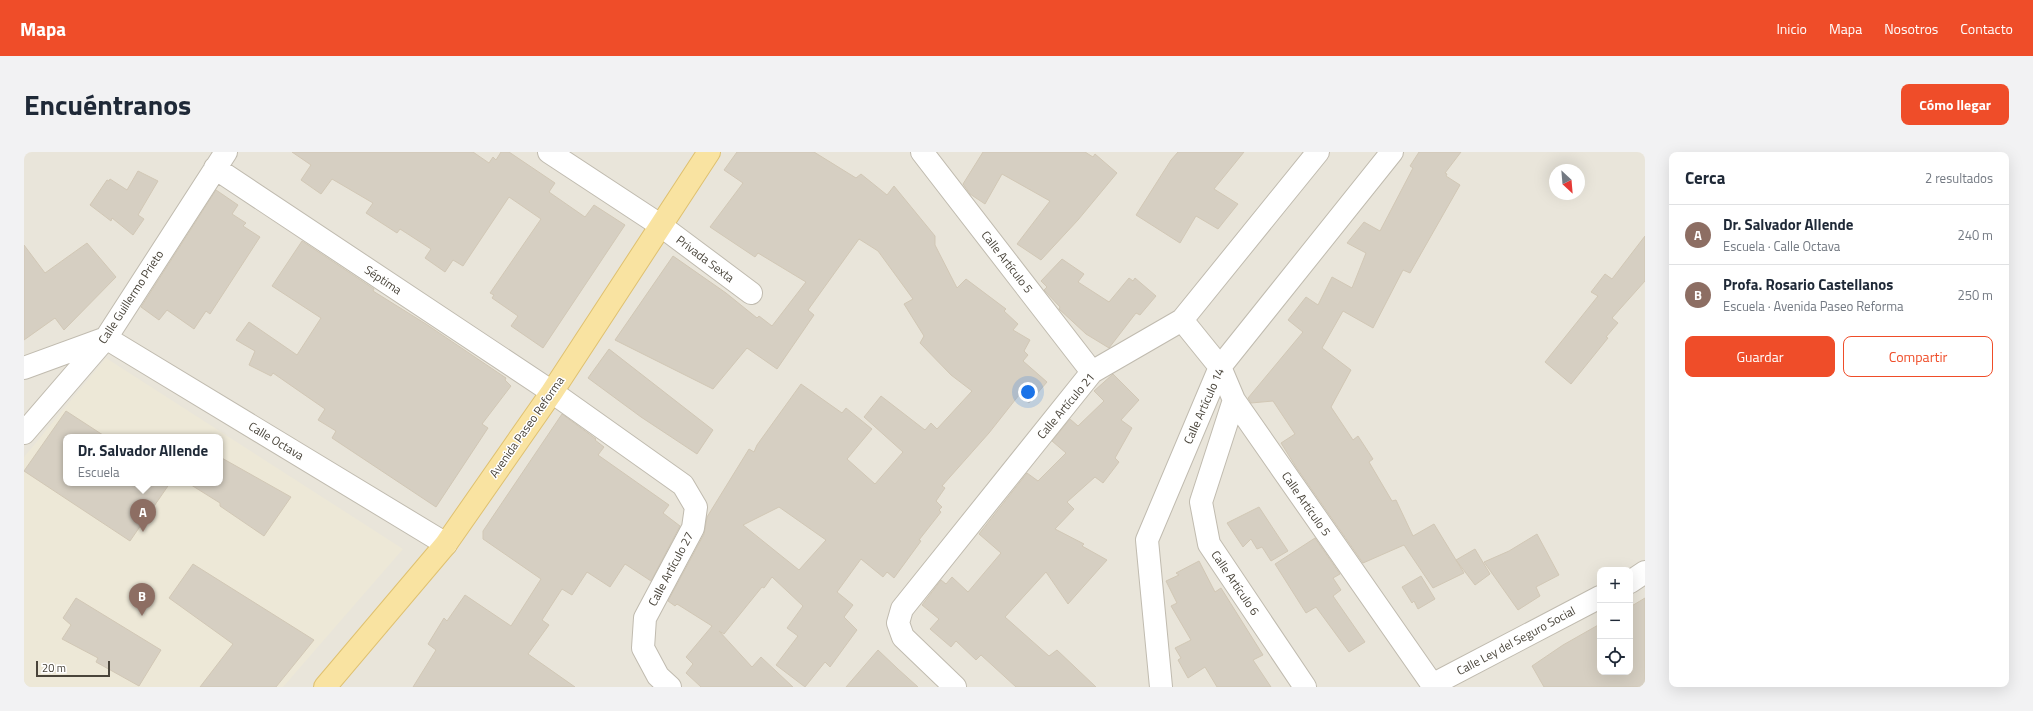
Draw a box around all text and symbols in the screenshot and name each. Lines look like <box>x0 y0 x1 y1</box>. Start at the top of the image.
text: Mapa <box>20 14 66 43</box>
text: Inicio <box>1776 18 1807 39</box>
text: Mapa <box>1829 18 1862 39</box>
text: Nosotros <box>1884 18 1938 39</box>
text: Contacto <box>1960 18 2013 39</box>
text: Encuéntranos <box>24 83 191 126</box>
button: Cómo llegar <box>1901 84 2009 125</box>
north arrow <box>1549 164 1585 200</box>
text: Cerca <box>1685 165 1725 191</box>
text: 2 resultados <box>1925 168 1993 188</box>
text: Dr. Salvador Allende <box>1723 213 1854 236</box>
text: A <box>1694 225 1702 245</box>
text: 240 m <box>1957 225 1993 245</box>
street label: Calle Artículo 5 <box>977 226 1038 297</box>
street label: Privada Sexta <box>672 230 738 287</box>
text: Escuela · Calle Octava <box>1723 236 1840 256</box>
street label: Calle Guillermo Prieto <box>93 246 168 347</box>
street label: Séptima <box>361 260 406 299</box>
text: Profa. Rosario Castellanos <box>1723 273 1893 296</box>
text: B <box>1694 285 1702 305</box>
text: 250 m <box>1957 285 1993 305</box>
text: Escuela · Avenida Paseo Reforma <box>1723 296 1904 316</box>
button: Guardar <box>1685 336 1835 377</box>
button: Compartir <box>1843 336 1993 377</box>
street label: Calle Artículo 14 <box>1178 364 1229 447</box>
street label: Calle Artículo 21 <box>1032 368 1099 443</box>
street label: Avenida Paseo Reforma <box>484 372 569 481</box>
your location <box>1018 382 1038 402</box>
street label: Calle Octava <box>245 417 308 465</box>
popup <box>63 434 223 486</box>
text: Dr. Salvador Allende <box>78 439 208 462</box>
text: Escuela <box>78 462 120 482</box>
street label: Calle Artículo 5 <box>1277 468 1336 540</box>
pin: A <box>130 499 156 532</box>
street label: Calle Artículo 27 <box>643 528 698 609</box>
street label: Calle Artículo 6 <box>1207 546 1264 619</box>
map controls <box>1597 567 1633 675</box>
button: + <box>1597 567 1633 603</box>
pin: B <box>129 583 155 616</box>
street label: Calle Ley del Seguro Social <box>1453 601 1579 680</box>
button: − <box>1597 603 1633 639</box>
button: locate <box>1597 639 1633 675</box>
scale bar <box>36 659 110 678</box>
text: 20 m <box>42 660 66 676</box>

